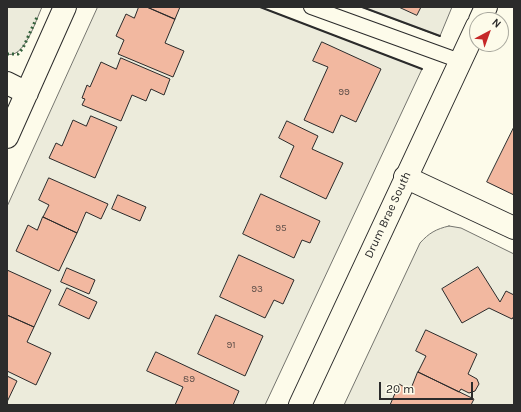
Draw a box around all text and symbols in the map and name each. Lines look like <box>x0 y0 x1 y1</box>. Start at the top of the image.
north arrow <box>469 12 509 52</box>
text: N <box>489 16 504 31</box>
house number: 99 <box>338 86 350 98</box>
street label: Drum Brae South <box>362 169 414 261</box>
house number: 95 <box>275 222 287 234</box>
house number: 93 <box>251 283 263 295</box>
house number: 91 <box>226 339 236 351</box>
house number: 89 <box>183 373 195 385</box>
scale bar <box>381 374 475 400</box>
text: 20 m <box>386 382 414 396</box>

